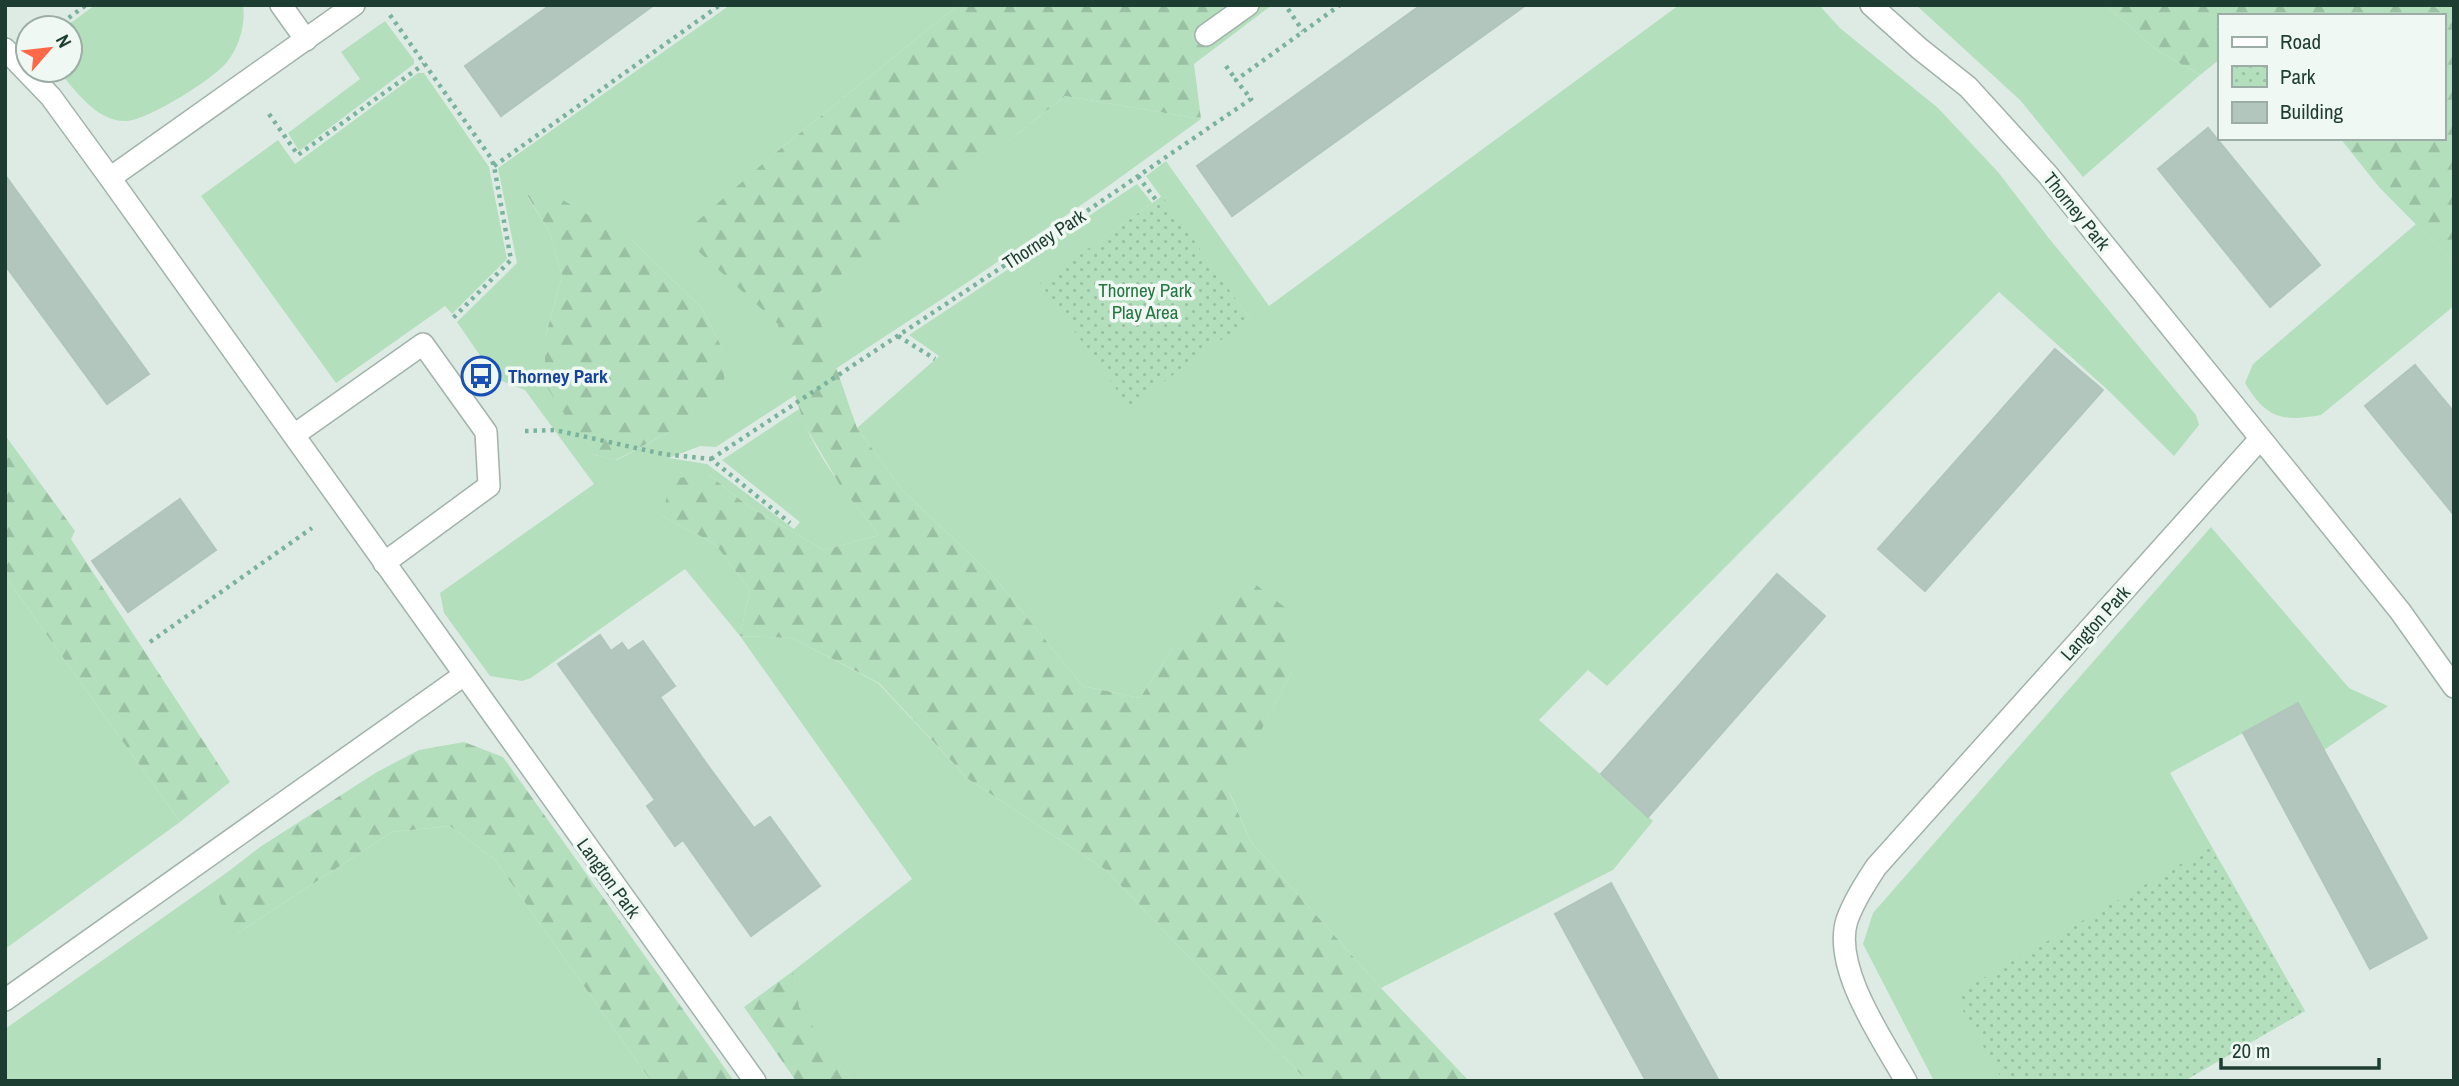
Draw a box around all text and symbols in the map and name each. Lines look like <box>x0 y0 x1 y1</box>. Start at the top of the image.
north arrow <box>14 14 84 84</box>
legend <box>2218 14 2445 140</box>
text: Road <box>2280 27 2321 56</box>
text: N <box>50 30 78 52</box>
text: Park <box>2280 62 2316 91</box>
text: Building <box>2280 97 2344 126</box>
street label: Thorney Park <box>2037 166 2117 256</box>
street label: Thorney Park <box>998 203 1090 275</box>
park label: Thorney Park Play Area <box>1098 277 1192 325</box>
bus stop icon: Thorney Park <box>460 355 502 397</box>
place label: Thorney Park <box>508 363 608 389</box>
street label: Langton Park <box>2054 580 2136 666</box>
street label: Langton Park <box>571 833 647 923</box>
scale bar <box>2221 1026 2378 1070</box>
text: 20 m <box>2232 1036 2270 1065</box>

